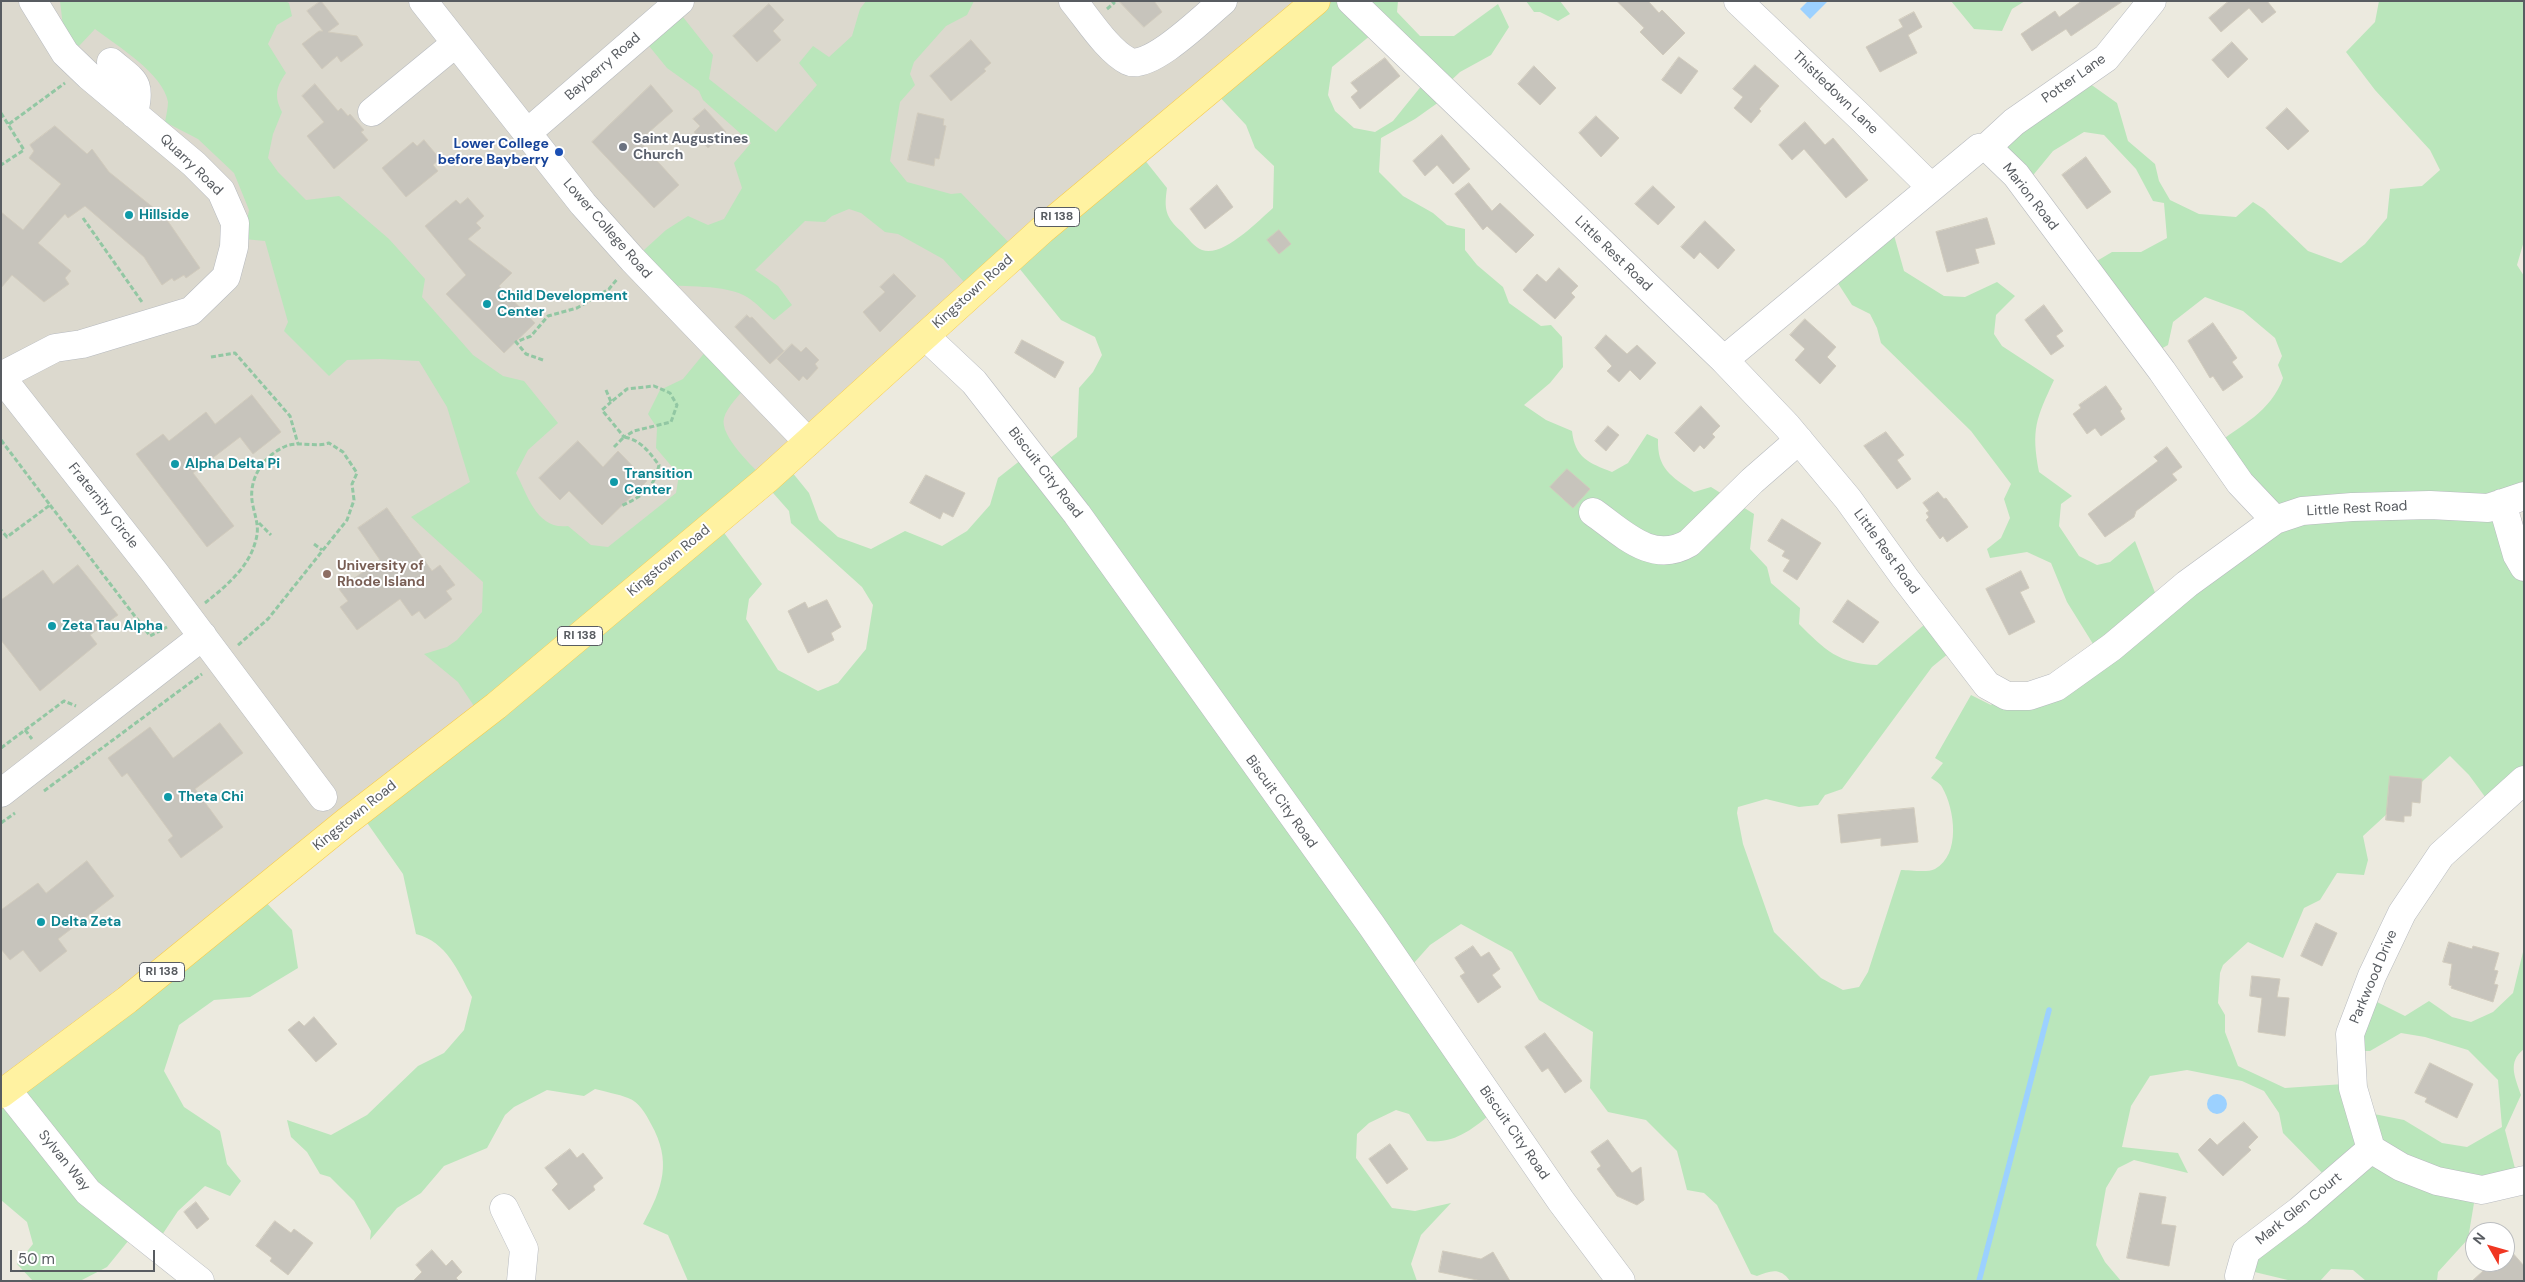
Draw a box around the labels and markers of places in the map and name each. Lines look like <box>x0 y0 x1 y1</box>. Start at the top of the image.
place label: Saint Augustines Church <box>633 131 749 164</box>
place label: Lower College before Bayberry <box>438 136 549 168</box>
marker: Saint Augustines Church <box>617 141 629 153</box>
marker: Lower College before Bayberry <box>553 146 565 158</box>
place label: Hillside <box>139 207 189 223</box>
marker: Hillside <box>123 209 135 221</box>
place label: Child Development Center <box>497 288 628 321</box>
marker: Child Development Center <box>481 298 493 310</box>
place label: Alpha Delta Pi <box>185 456 280 472</box>
marker: Alpha Delta Pi <box>169 458 181 470</box>
place label: Transition Center <box>624 466 693 498</box>
marker: Transition Center <box>608 476 620 488</box>
place label: University of Rhode Island <box>337 558 425 590</box>
marker: University of Rhode Island <box>321 568 333 580</box>
place label: Zeta Tau Alpha <box>62 618 163 634</box>
marker: Zeta Tau Alpha <box>46 620 58 632</box>
place label: Theta Chi <box>178 789 244 805</box>
marker: Theta Chi <box>162 791 174 803</box>
place label: Delta Zeta <box>51 914 121 930</box>
marker: Delta Zeta <box>35 916 47 928</box>

